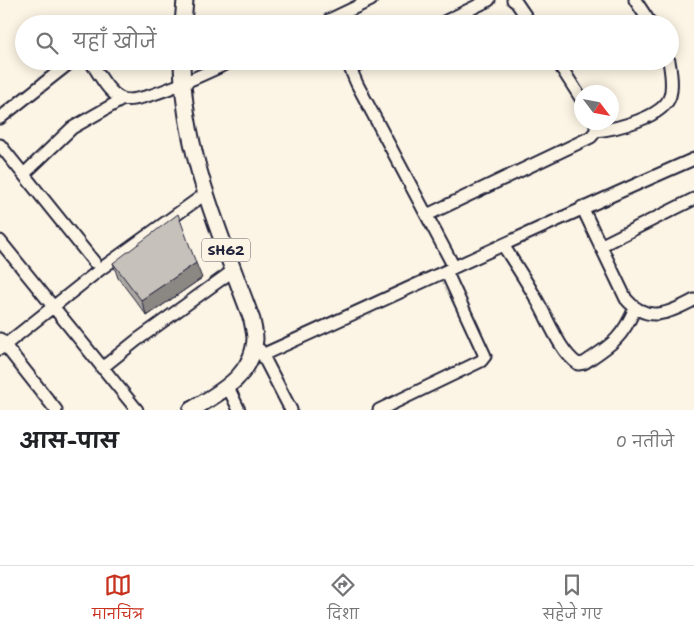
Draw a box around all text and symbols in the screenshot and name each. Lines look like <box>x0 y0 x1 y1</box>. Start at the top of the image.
search box <box>15 15 679 70</box>
icon: search <box>33 29 61 57</box>
text: यहाँ खोजें <box>73 29 156 54</box>
north arrow <box>574 85 619 130</box>
road number: SH62 <box>202 238 250 262</box>
text: आस-पास <box>20 427 118 455</box>
text: 0 नतीजे <box>616 431 674 452</box>
tab: मानचित्र <box>92 571 143 630</box>
tab: दिशा <box>327 571 359 630</box>
tab: सहेजे गए <box>543 571 602 630</box>

